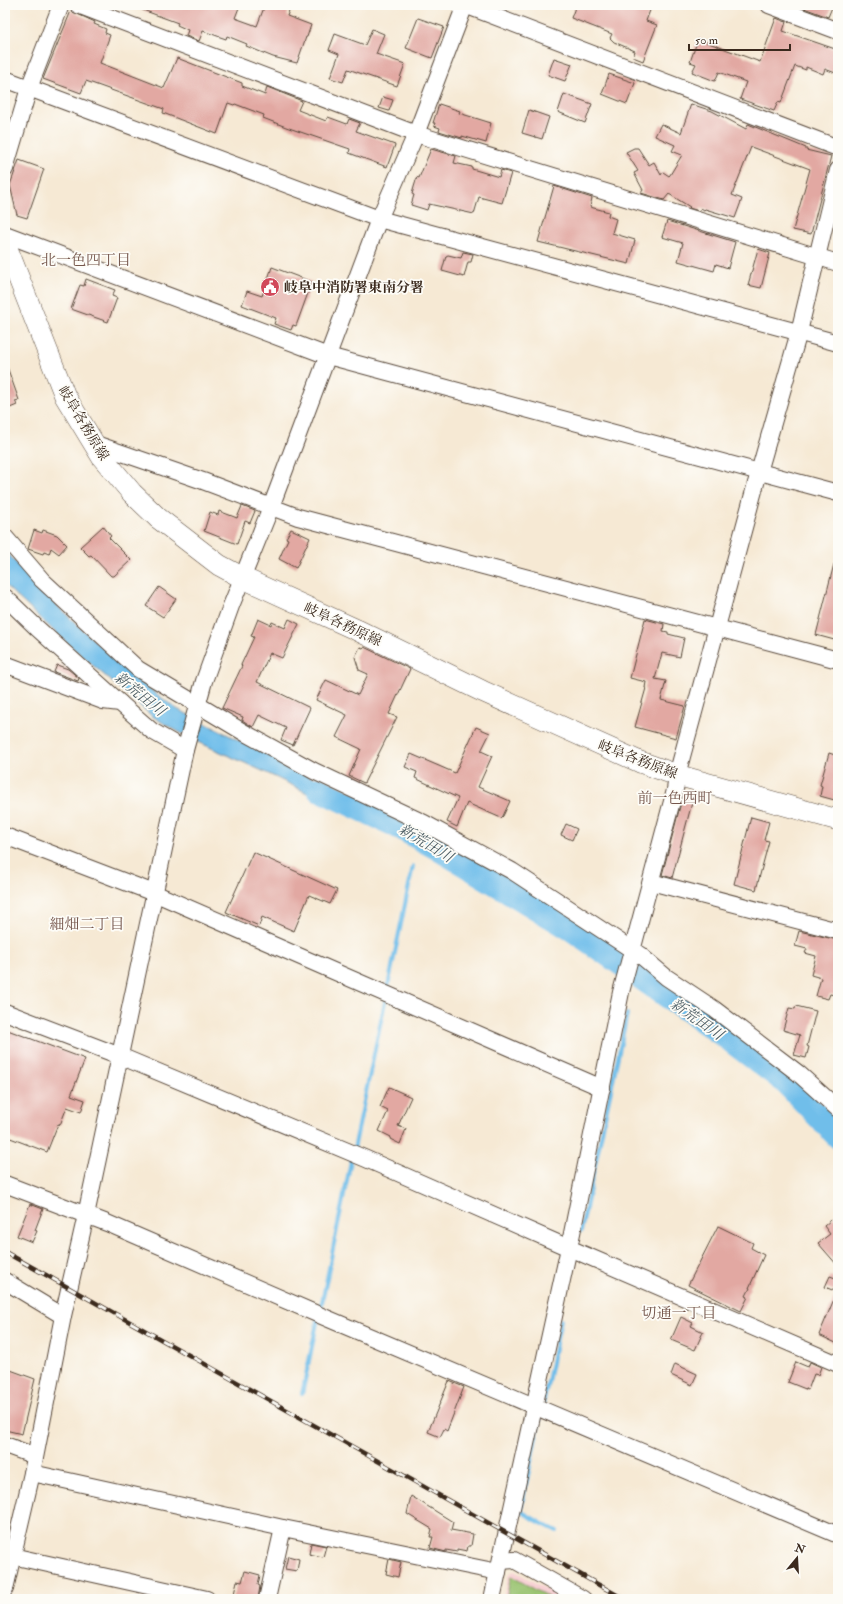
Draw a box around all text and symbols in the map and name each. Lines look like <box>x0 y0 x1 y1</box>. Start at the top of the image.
scale bar <box>689 26 790 52</box>
text: 50 m <box>695 33 719 48</box>
district label: 北一色四丁目 <box>41 251 131 270</box>
public building icon: 岐阜中消防署東南分署 <box>259 276 281 298</box>
place label: 岐阜中消防署東南分署 <box>284 279 424 296</box>
street label: 岐阜各務原線 <box>55 383 112 464</box>
street label: 岐阜各務原線 <box>301 599 384 650</box>
water label: 新荒田川 <box>110 668 171 722</box>
street label: 岐阜各務原線 <box>596 736 680 782</box>
district label: 前一色西町 <box>637 789 713 808</box>
water label: 新荒田川 <box>395 820 458 868</box>
district label: 細畑二丁目 <box>49 915 125 934</box>
water label: 新荒田川 <box>667 994 728 1046</box>
district label: 切通一丁目 <box>641 1304 717 1323</box>
north arrow <box>777 1538 817 1578</box>
text: N <box>792 1541 808 1557</box>

